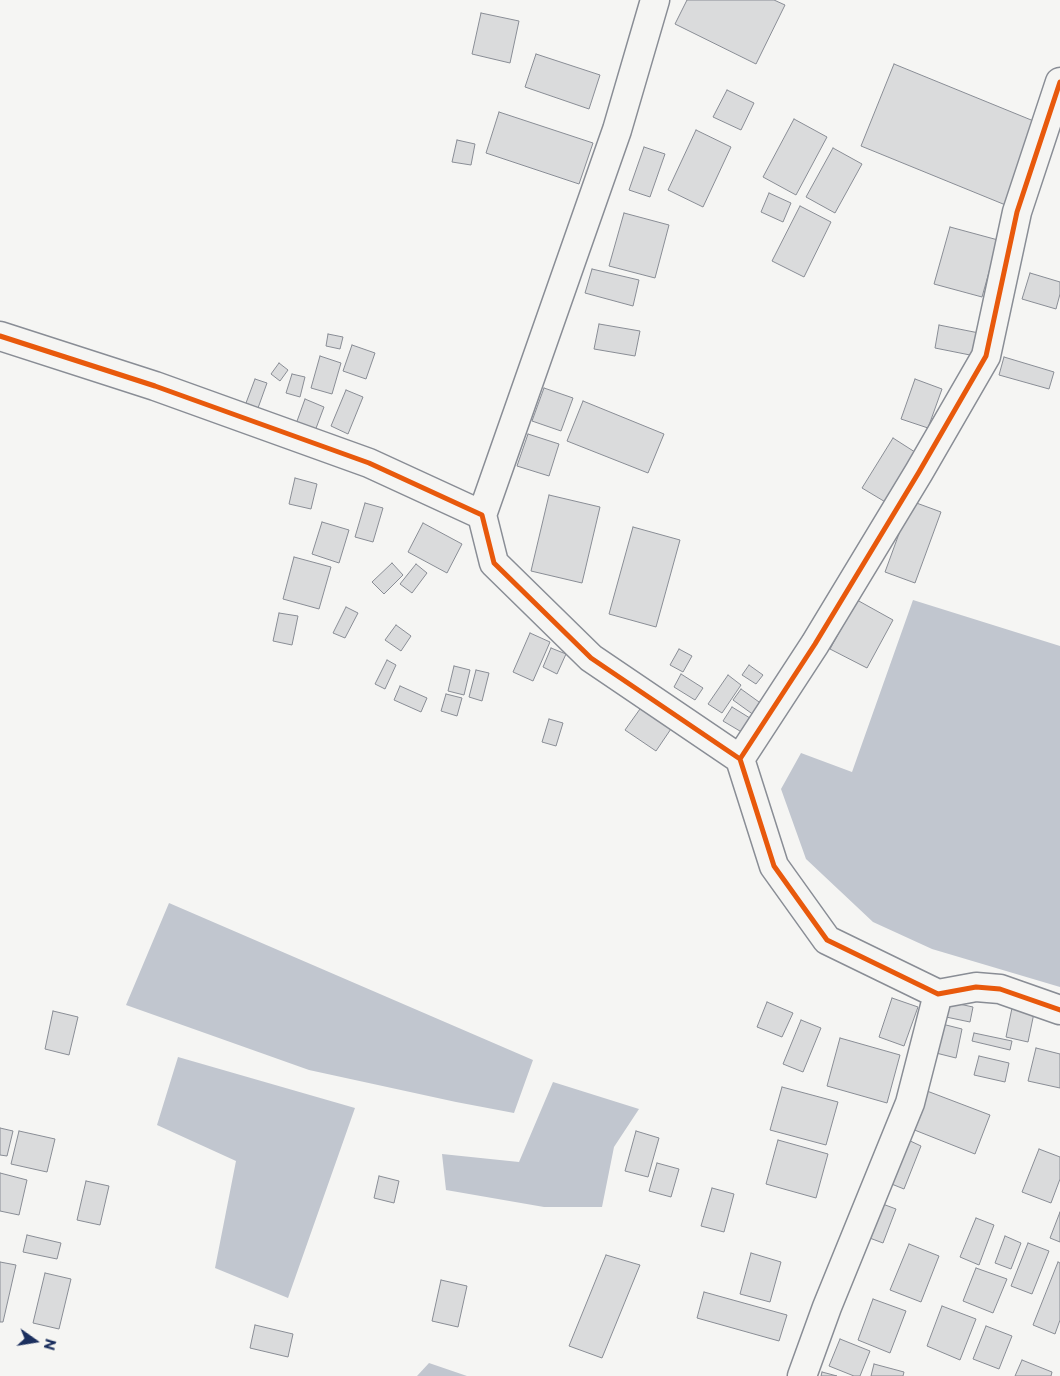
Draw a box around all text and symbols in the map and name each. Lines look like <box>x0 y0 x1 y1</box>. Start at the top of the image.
north arrow <box>10 1316 60 1366</box>
text: N <box>39 1337 62 1352</box>

